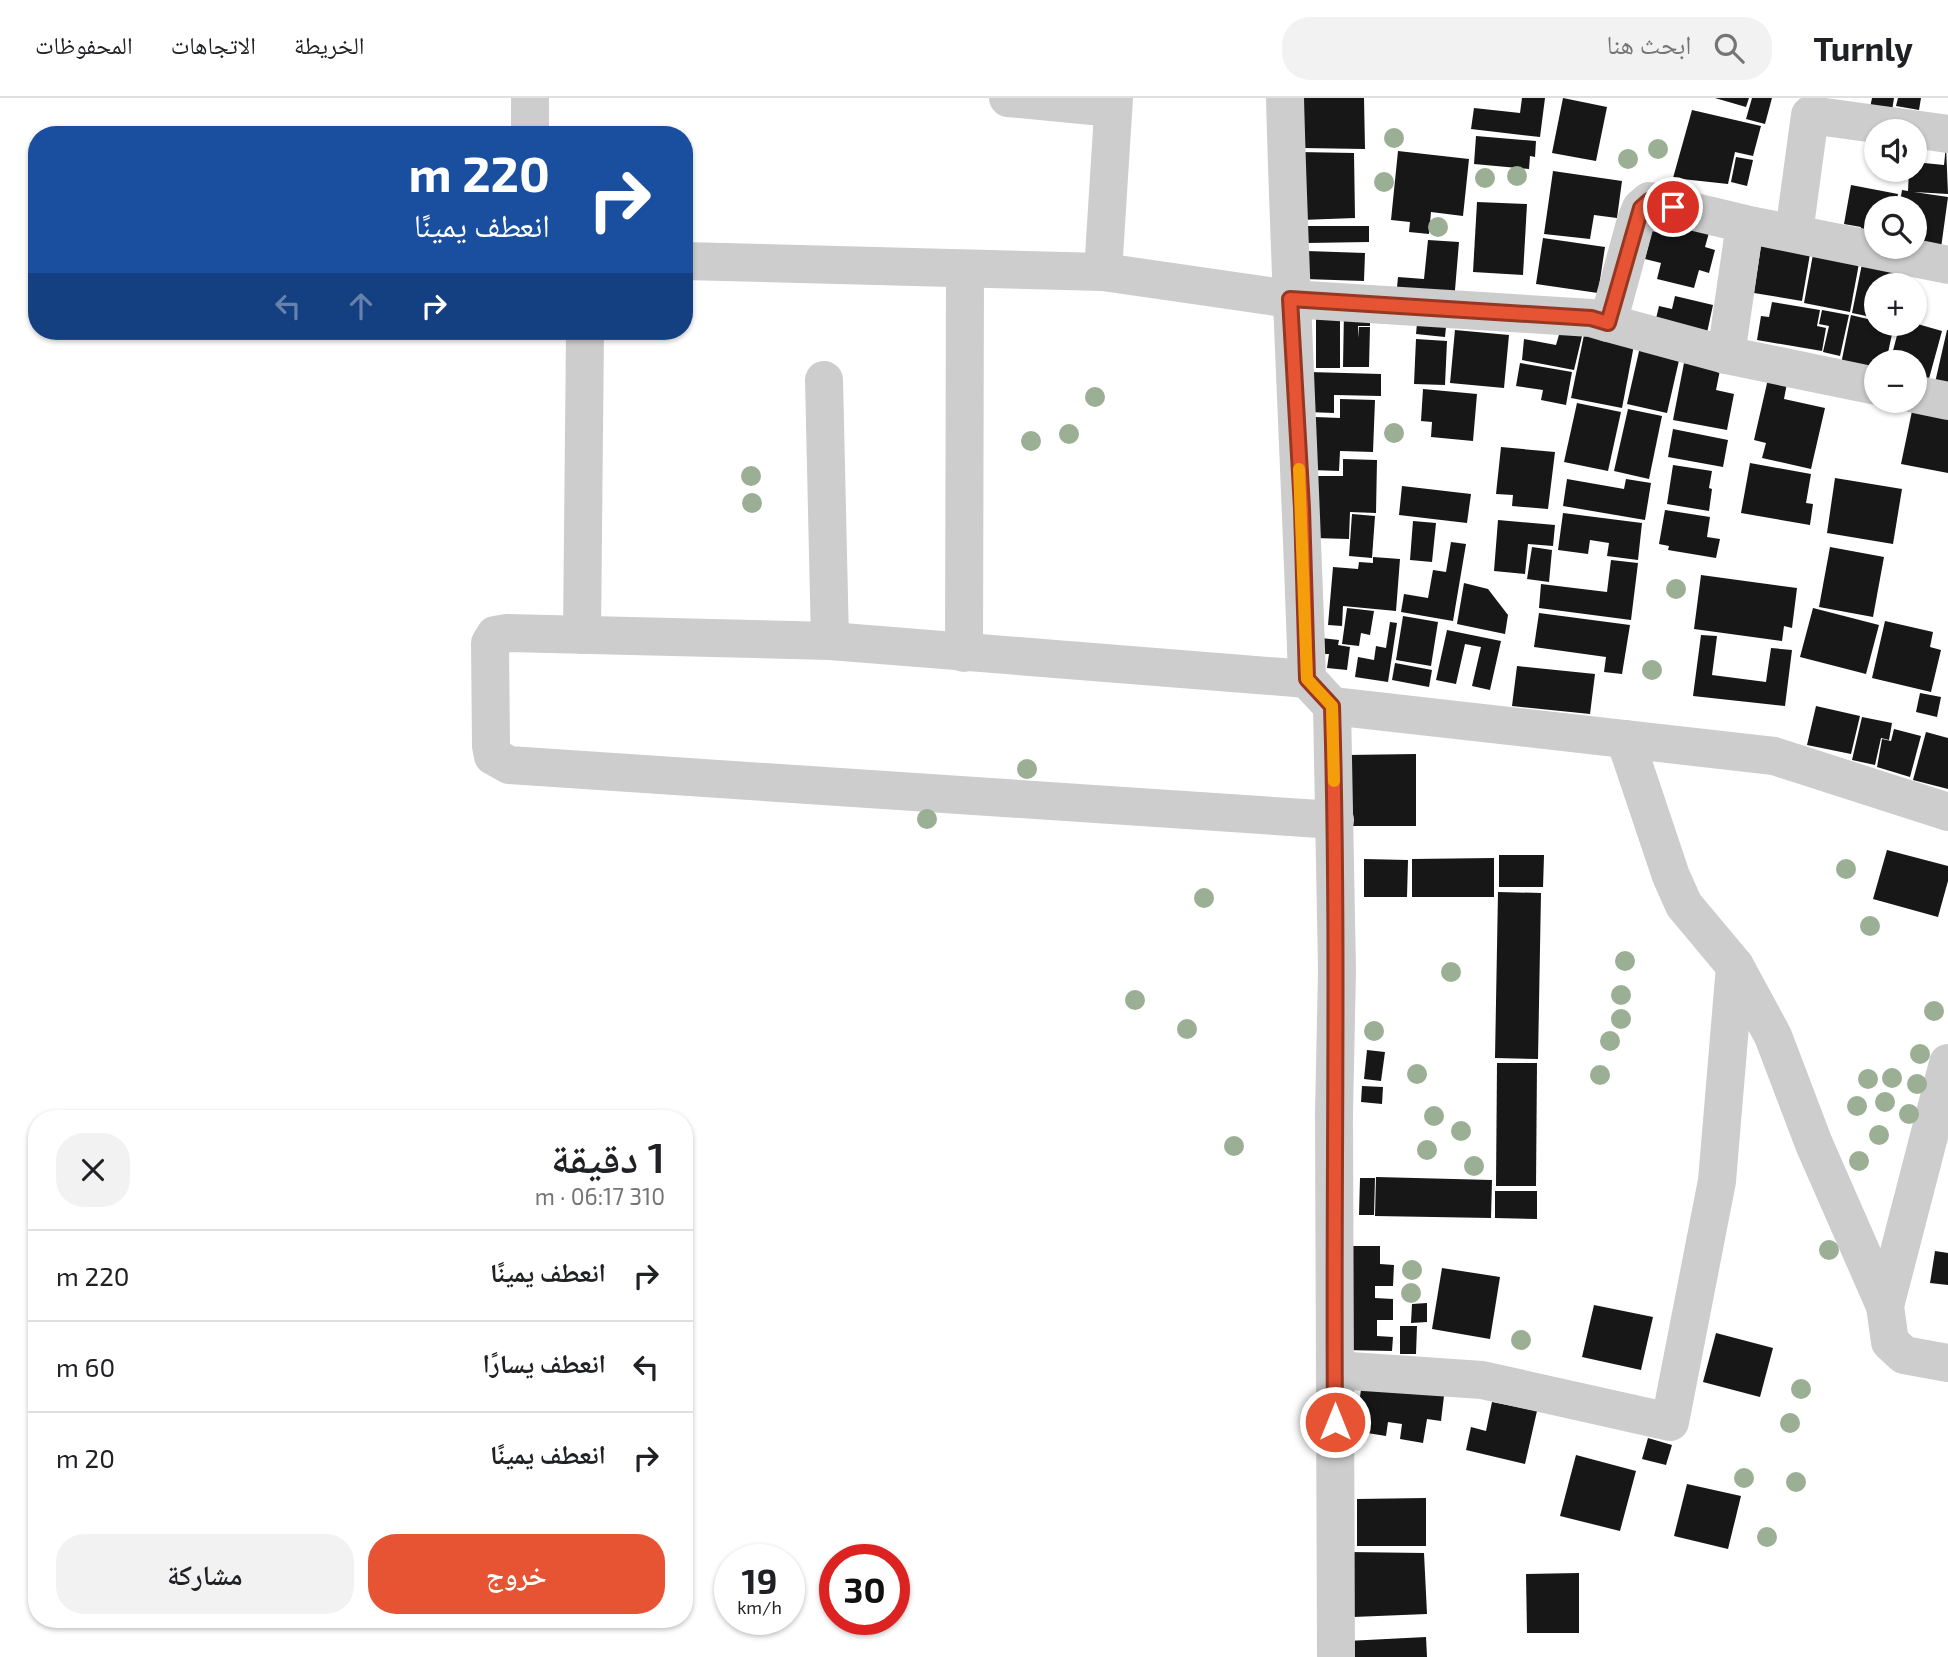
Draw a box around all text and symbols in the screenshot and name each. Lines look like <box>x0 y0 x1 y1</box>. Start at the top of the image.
search box <box>1282 17 1772 80</box>
text: ابحث هنا <box>1606 28 1692 59</box>
text: Turnly <box>1814 28 1913 68</box>
icon: search <box>1710 29 1748 67</box>
text: المحفوظات <box>35 30 133 59</box>
text: الاتجاهات <box>171 30 256 59</box>
text: الخريطة <box>294 30 365 59</box>
map controls <box>1864 119 1927 413</box>
button: sound <box>1864 119 1927 182</box>
text: 220 m <box>408 143 550 202</box>
icon: right <box>574 154 665 245</box>
pin <box>1643 177 1703 237</box>
icon: arrive <box>1654 188 1692 226</box>
button: search <box>1864 196 1927 259</box>
text: انعطف يمينًا <box>414 205 550 243</box>
button: + <box>1864 273 1927 336</box>
icon: left <box>269 287 307 325</box>
icon: ahead <box>342 287 380 325</box>
icon: right <box>415 287 453 325</box>
button: − <box>1864 350 1927 413</box>
text: 1 دقيقة <box>551 1131 665 1181</box>
button: close <box>56 1133 130 1207</box>
text: 310 m · 06:17 <box>535 1182 665 1210</box>
text: انعطف يمينًا <box>490 1256 606 1287</box>
icon: right <box>627 1257 665 1295</box>
text: 220 m <box>56 1260 130 1291</box>
text: انعطف يسارًا <box>482 1347 606 1378</box>
icon: left <box>627 1348 665 1386</box>
text: 60 m <box>56 1351 115 1382</box>
position arrow <box>1298 1385 1372 1459</box>
text: انعطف يمينًا <box>490 1438 606 1469</box>
icon: right <box>627 1439 665 1477</box>
text: 20 m <box>56 1442 115 1473</box>
button: مشاركة <box>56 1534 354 1614</box>
button: خروج <box>368 1534 665 1614</box>
speed limit sign: 30 <box>819 1544 910 1635</box>
text: 19 <box>742 1559 777 1601</box>
text: km/h <box>737 1596 782 1618</box>

